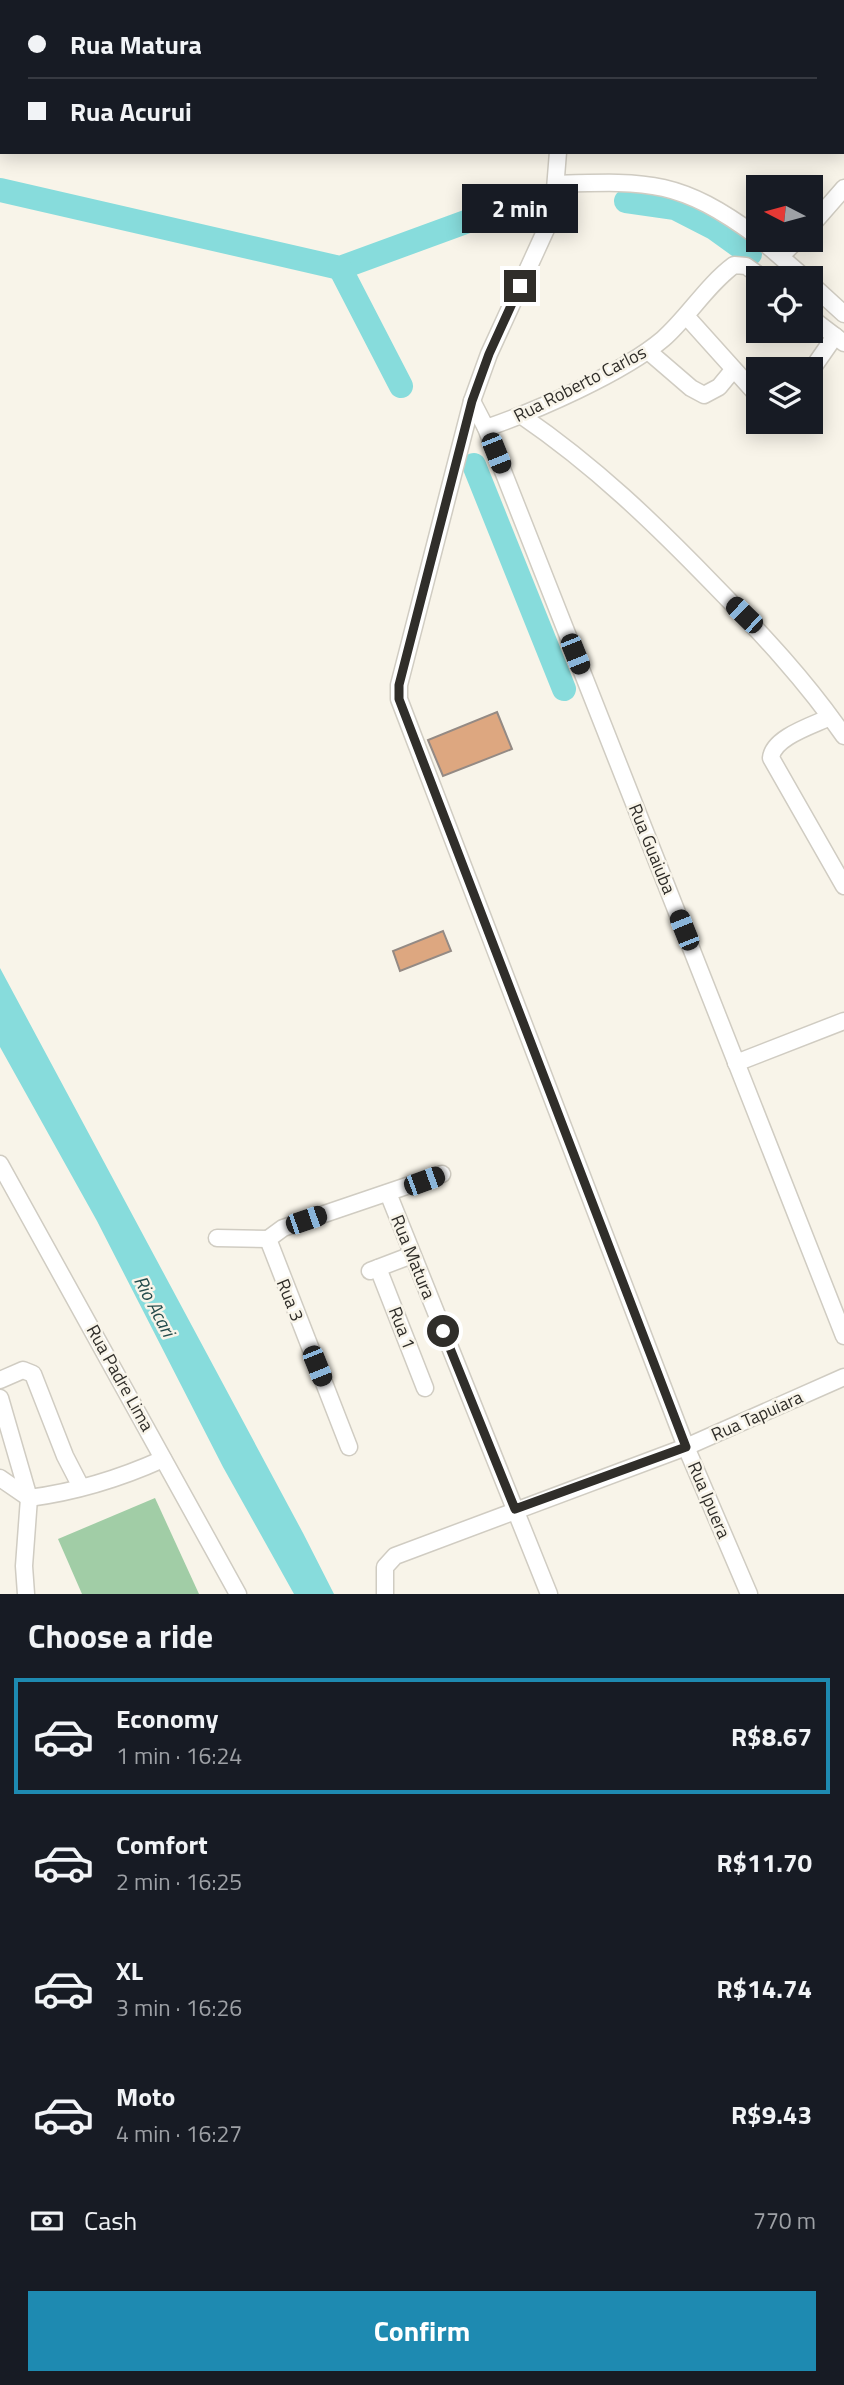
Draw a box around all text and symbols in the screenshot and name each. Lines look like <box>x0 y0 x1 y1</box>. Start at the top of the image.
text: Rua Matura <box>70 25 202 64</box>
text: Rua Acurui <box>70 92 192 131</box>
north arrow <box>746 175 822 252</box>
map controls <box>746 175 823 434</box>
callout: 2 min <box>462 184 578 233</box>
text: 2 min <box>492 191 548 226</box>
button: locate <box>746 266 823 343</box>
route end <box>504 270 536 302</box>
street label: Rua Roberto Carlos <box>509 338 651 429</box>
button: layers <box>746 357 823 434</box>
car <box>479 430 514 476</box>
car <box>722 593 767 637</box>
car <box>558 631 593 677</box>
street label: Rua Guaiuba <box>622 800 683 898</box>
car <box>667 907 702 953</box>
car <box>401 1164 448 1198</box>
car <box>283 1203 330 1237</box>
street label: Rua Matura <box>384 1211 443 1303</box>
water label: Rio Acari <box>127 1270 185 1343</box>
street label: Rua 3 <box>270 1275 311 1325</box>
street label: Rua 1 <box>382 1303 423 1353</box>
route start <box>427 1315 459 1347</box>
street label: Rua Padre Lima <box>80 1319 161 1436</box>
car <box>300 1343 335 1389</box>
street label: Rua Tapuiara <box>707 1383 807 1448</box>
street label: Rua Ipuera <box>681 1457 738 1543</box>
text: Choose a ride <box>28 1612 213 1660</box>
text: Economy <box>116 1699 218 1738</box>
icon: car <box>32 1705 95 1768</box>
text: R$8.67 <box>731 1717 812 1756</box>
text: 1 min · 16:24 <box>116 1738 242 1773</box>
text: Comfort <box>116 1825 208 1864</box>
icon: car <box>32 1831 95 1894</box>
text: R$11.70 <box>716 1843 812 1882</box>
text: 2 min · 16:25 <box>116 1864 242 1899</box>
text: XL <box>116 1951 143 1990</box>
icon: car <box>32 1957 95 2020</box>
text: R$14.74 <box>716 1969 812 2008</box>
text: 3 min · 16:26 <box>116 1990 242 2025</box>
text: Moto <box>116 2077 175 2116</box>
icon: car <box>32 2083 95 2146</box>
text: R$9.43 <box>731 2095 812 2134</box>
text: 4 min · 16:27 <box>116 2116 242 2151</box>
text: Cash <box>84 2201 137 2240</box>
icon: cash <box>28 2202 66 2240</box>
text: 770 m <box>753 2203 816 2238</box>
button: Confirm <box>28 2291 816 2371</box>

